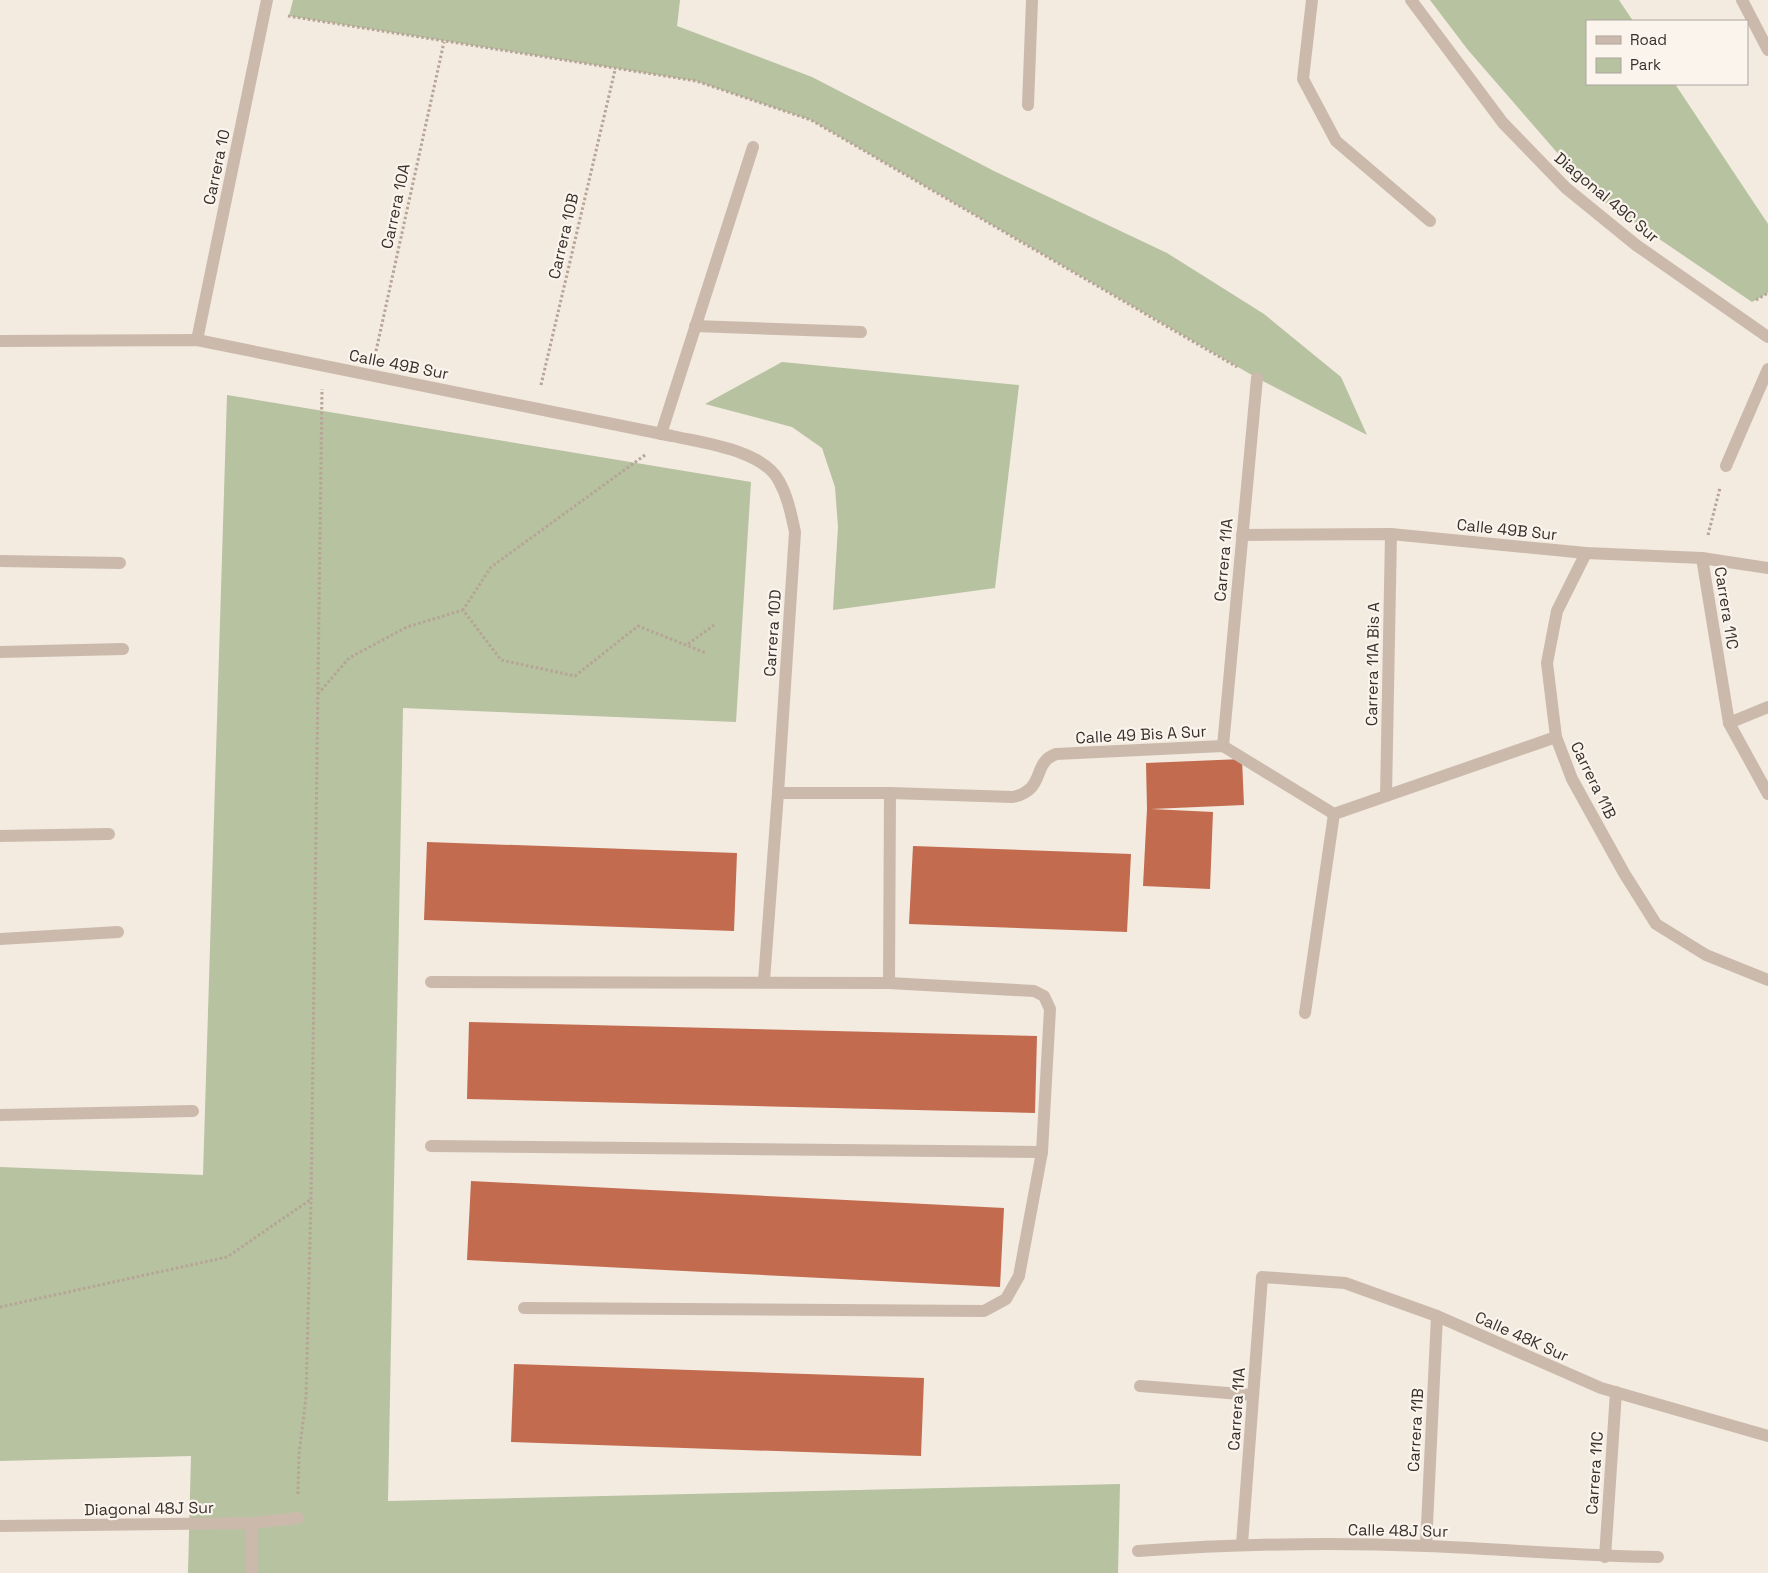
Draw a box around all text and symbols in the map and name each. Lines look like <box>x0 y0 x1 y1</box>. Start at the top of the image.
legend <box>1586 20 1748 85</box>
text: Road <box>1630 30 1667 49</box>
text: Park <box>1630 55 1661 74</box>
street label: Carrera 10 <box>198 127 235 207</box>
street label: Diagonal 49C Sur <box>1550 147 1663 247</box>
street label: Carrera 10A <box>376 161 415 251</box>
street label: Carrera 10B <box>543 191 584 281</box>
street label: Calle 49B Sur <box>347 345 450 384</box>
street label: Calle 49B Sur <box>1456 514 1558 545</box>
street label: Carrera 11A <box>1209 518 1238 602</box>
street label: Carrera 11C <box>1710 565 1743 651</box>
street label: Carrera 10D <box>759 589 786 677</box>
street label: Carrera 11A Bis A <box>1361 602 1384 726</box>
street label: Calle 49 Bis A Sur <box>1075 721 1207 748</box>
street label: Carrera 11B <box>1566 738 1621 822</box>
street label: Calle 48K Sur <box>1472 1306 1572 1366</box>
street label: Carrera 11A <box>1223 1367 1250 1451</box>
street label: Carrera 11B <box>1403 1388 1428 1472</box>
street label: Carrera 11C <box>1581 1431 1608 1515</box>
street label: Diagonal 48J Sur <box>84 1497 214 1520</box>
street label: Calle 48J Sur <box>1348 1519 1448 1542</box>

